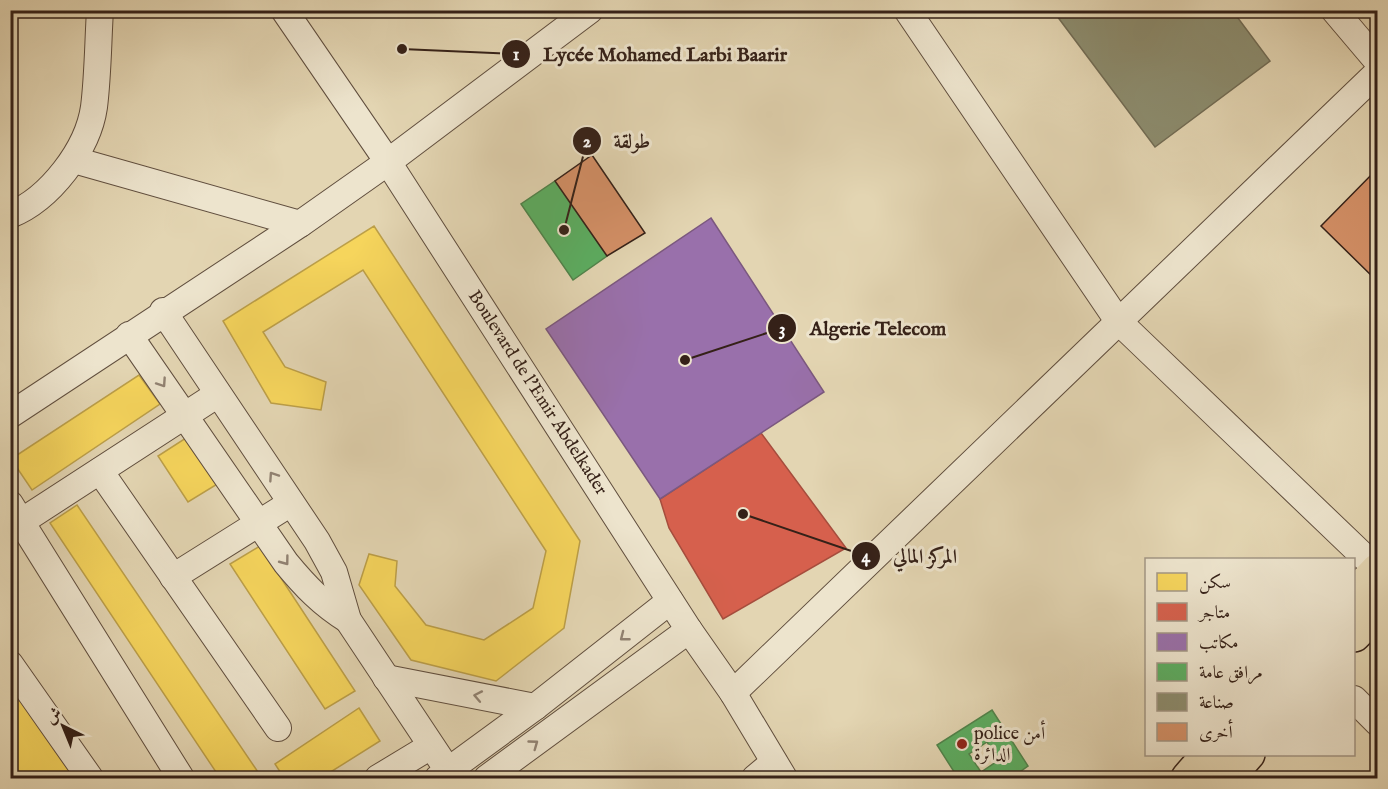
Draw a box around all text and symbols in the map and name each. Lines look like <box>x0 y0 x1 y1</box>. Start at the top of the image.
callout: Lycée Mohamed Larbi Baarir <box>501 35 799 73</box>
text: Lycée Mohamed Larbi Baarir <box>543 43 788 68</box>
text: 1 <box>513 44 520 67</box>
callout: طولقة <box>572 122 663 160</box>
text: طولقة <box>614 130 650 155</box>
text: 2 <box>583 131 592 154</box>
street label: Boulevard de l'Emir Abdelkader <box>462 286 612 500</box>
callout: Algerie Telecom <box>767 309 958 347</box>
text: Algerie Telecom <box>809 317 947 342</box>
text: 3 <box>779 319 785 342</box>
one-way arrow <box>155 376 166 387</box>
one-way arrow <box>269 472 280 483</box>
callout: المركز المالي <box>851 537 969 575</box>
text: المركز المالي <box>892 545 957 572</box>
text: 4 <box>862 546 872 569</box>
one-way arrow <box>277 554 288 565</box>
legend <box>1145 558 1355 756</box>
text: سكن <box>1199 572 1231 595</box>
text: متاجر <box>1197 602 1230 625</box>
one-way arrow <box>620 630 631 641</box>
text: مكاتب <box>1199 632 1239 655</box>
text: مرافق عامة <box>1199 662 1263 685</box>
one-way arrow <box>473 690 483 703</box>
text: صناعة <box>1199 692 1234 715</box>
north arrow <box>33 696 93 756</box>
text: ش <box>42 704 67 729</box>
text: أخرى <box>1199 719 1234 745</box>
place label: police أمن الدائرة <box>974 720 1046 767</box>
marker: police أمن الدائرة <box>955 737 969 751</box>
one-way arrow <box>528 740 539 751</box>

